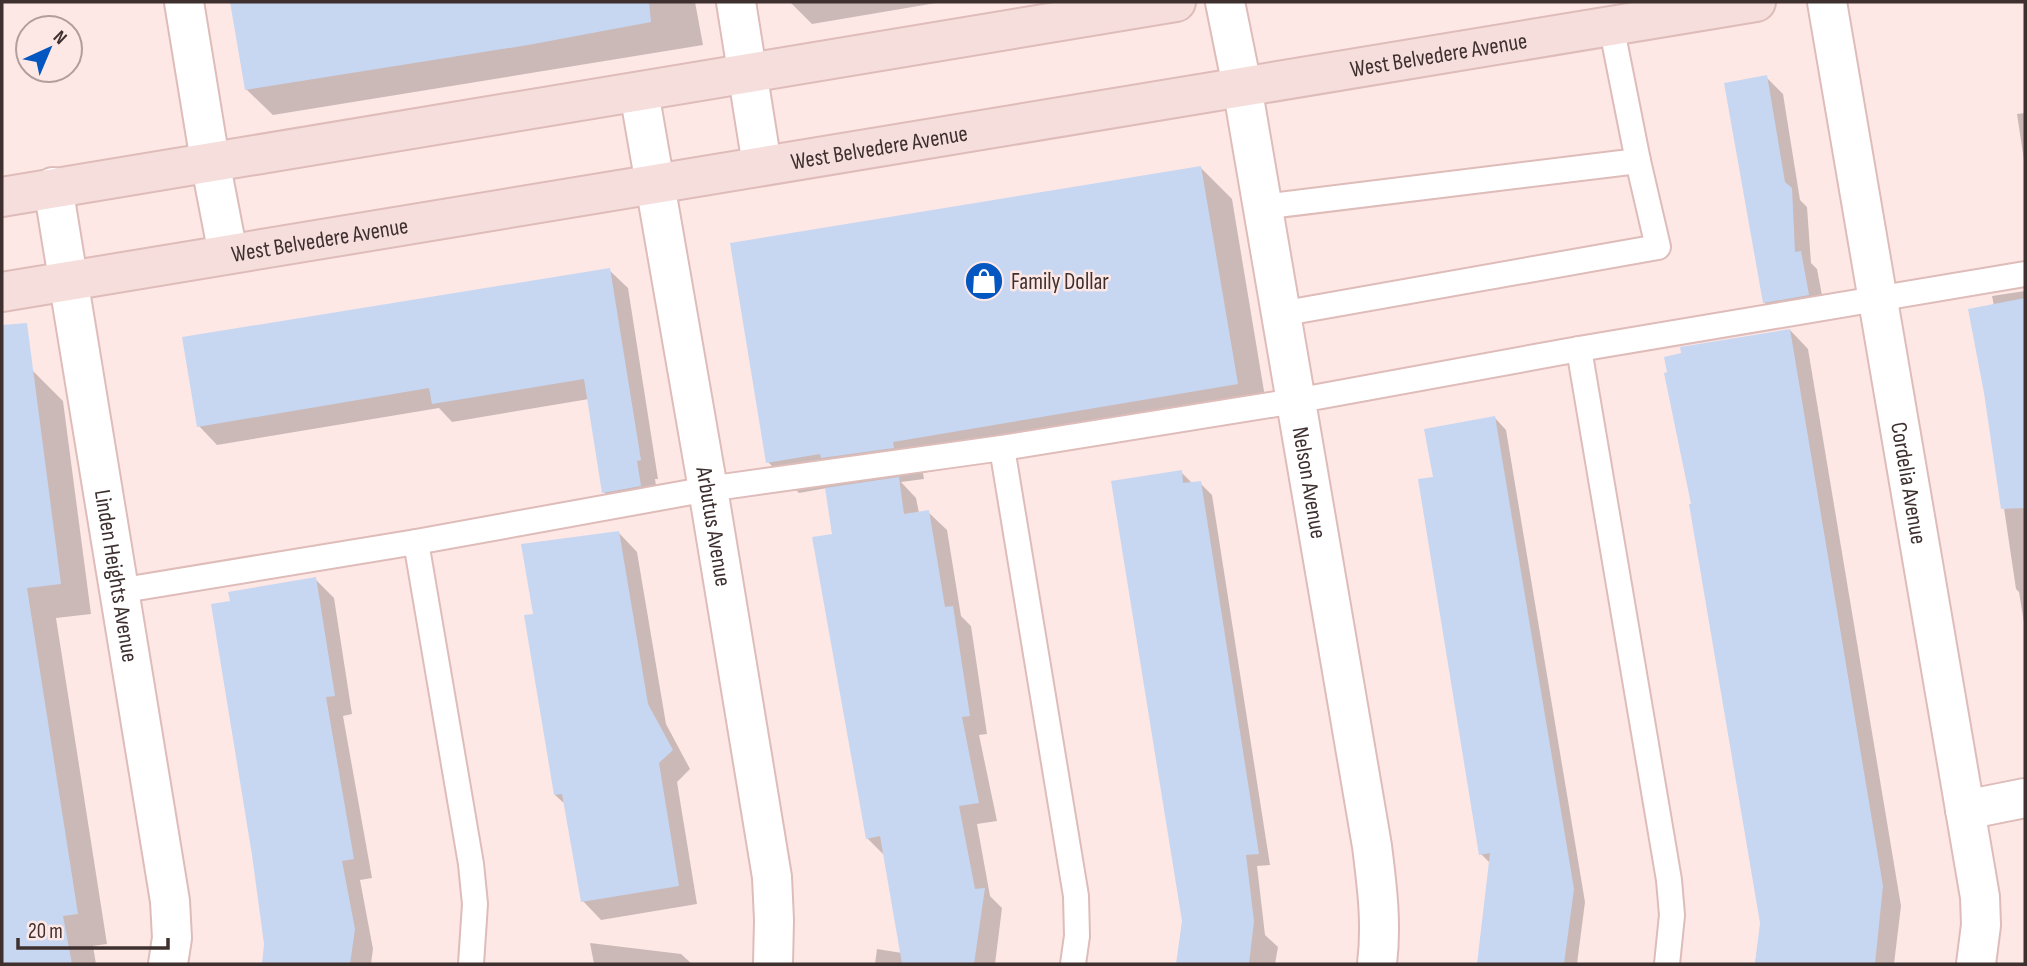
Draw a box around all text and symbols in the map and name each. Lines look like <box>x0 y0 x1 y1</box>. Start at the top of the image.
north arrow <box>14 14 84 84</box>
text: N <box>48 26 71 50</box>
street label: West Belvedere Avenue <box>1348 27 1529 84</box>
street label: West Belvedere Avenue <box>789 120 970 176</box>
street label: West Belvedere Avenue <box>229 212 410 269</box>
shop icon: Family Dollar <box>963 260 1005 302</box>
place label: Family Dollar <box>1011 268 1109 296</box>
street label: Cordelia Avenue <box>1884 420 1932 546</box>
street label: Nelson Avenue <box>1286 425 1332 541</box>
street label: Arbutus Avenue <box>689 464 737 589</box>
street label: Linden Heights Avenue <box>88 488 144 664</box>
scale bar <box>18 906 168 950</box>
text: 20 m <box>28 919 63 944</box>

